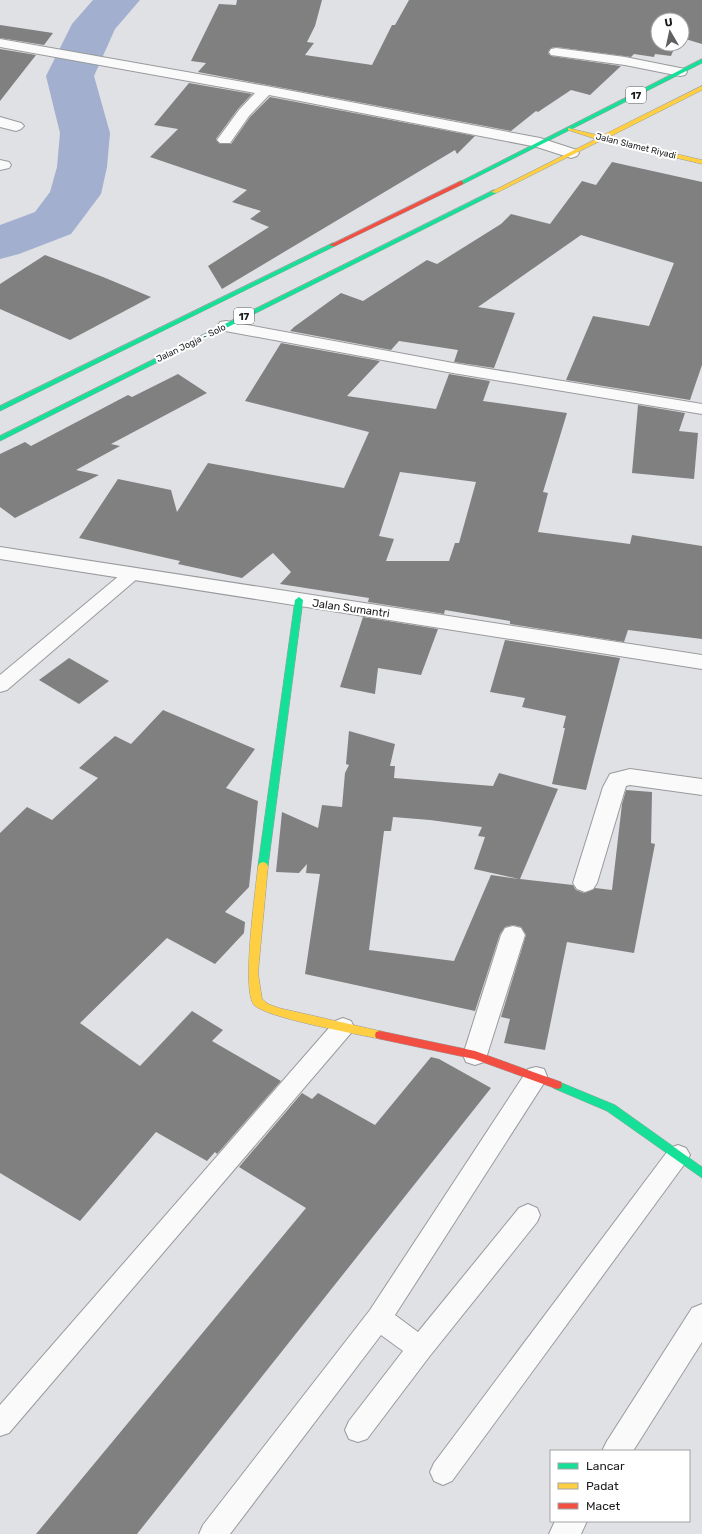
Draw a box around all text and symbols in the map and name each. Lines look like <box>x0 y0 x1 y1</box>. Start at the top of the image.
north arrow <box>650 12 690 52</box>
text: U <box>664 16 673 30</box>
road number: 17 <box>626 87 646 103</box>
street label: Jalan Slamet Riyadi <box>595 131 677 161</box>
road number: 17 <box>234 308 254 324</box>
street label: Jalan Jogja - Solo <box>155 322 227 364</box>
street label: Jalan Sumantri <box>311 597 391 620</box>
legend <box>550 1450 690 1522</box>
text: Lancar <box>586 1459 625 1473</box>
text: Padat <box>586 1479 619 1493</box>
text: Macet <box>586 1499 620 1513</box>

